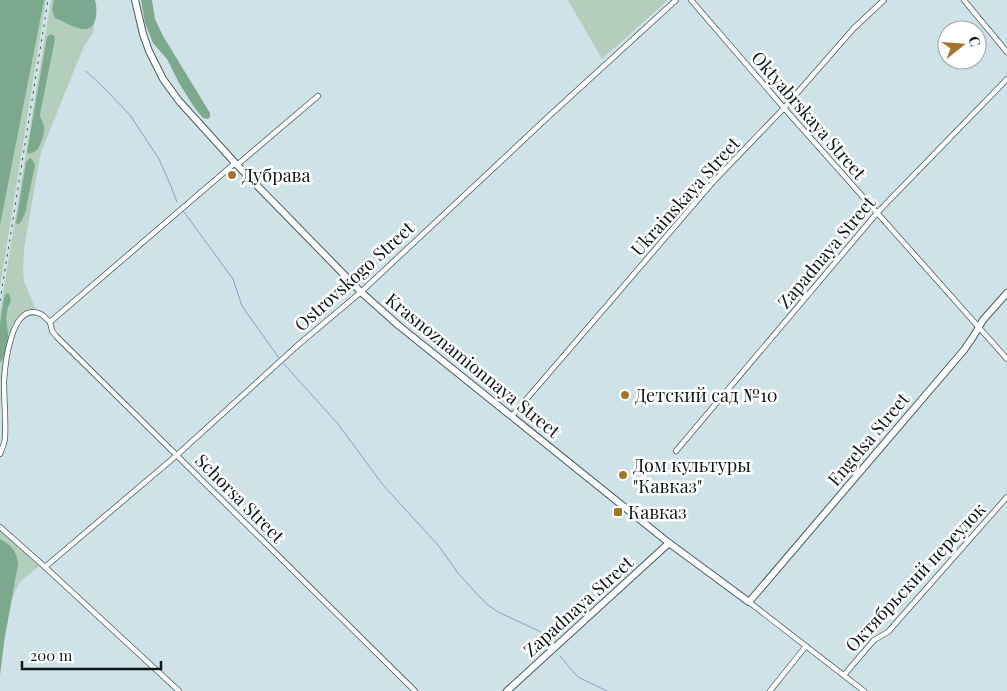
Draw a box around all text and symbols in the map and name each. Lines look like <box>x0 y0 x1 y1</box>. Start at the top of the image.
north arrow <box>937 20 987 70</box>
text: С <box>964 34 985 49</box>
street label: Oktyabrskaya Street <box>747 46 872 185</box>
street label: Ukrainskaya Street <box>625 131 745 261</box>
place label: Дубрава <box>242 163 310 187</box>
marker: Дубрава <box>226 169 238 181</box>
street label: Zapadnaya Street <box>772 190 880 313</box>
street label: Ostrovskogo Street <box>289 215 419 336</box>
street label: Krasnoznamionnaya Street <box>381 287 566 443</box>
place label: Детский сад №10 <box>635 383 778 407</box>
street label: Engelsa Street <box>822 387 914 491</box>
marker: Детский сад №10 <box>619 389 631 401</box>
street label: Schorsa Street <box>190 448 290 548</box>
place label: Дом культуры "Кавказ" <box>633 453 751 498</box>
marker: Дом культуры "Кавказ" <box>617 469 629 481</box>
street label: Октябрьский переулок <box>839 497 991 657</box>
place label: Кавказ <box>628 500 687 524</box>
marker: Кавказ <box>612 506 624 518</box>
street label: Zapadnaya Street <box>518 550 638 662</box>
scale bar <box>22 638 161 670</box>
text: 200 m <box>30 645 73 665</box>

